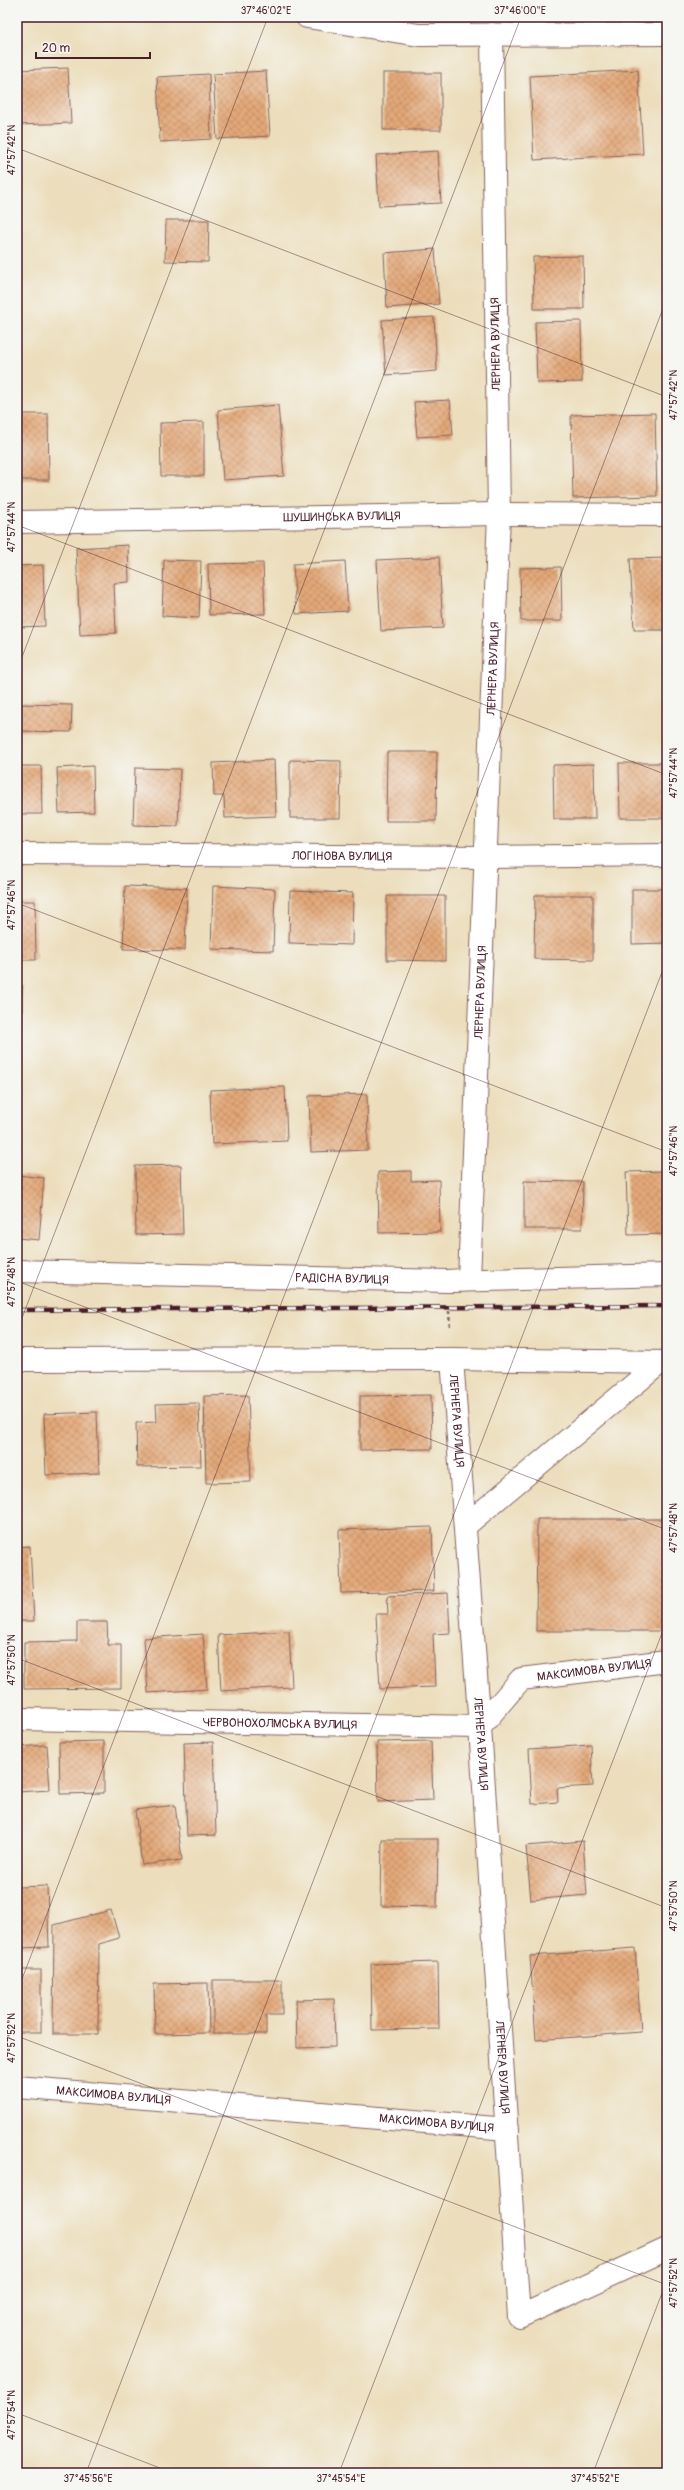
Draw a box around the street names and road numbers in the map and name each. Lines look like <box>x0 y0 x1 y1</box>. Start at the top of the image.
street label: ЛЕРНЕРА ВУЛИЦЯ <box>488 297 504 392</box>
street label: ШУШИНСЬКА ВУЛИЦЯ <box>283 508 401 525</box>
street label: ЛЕРНЕРА ВУЛИЦЯ <box>484 621 502 717</box>
street label: ЛОГІНОВА ВУЛИЦЯ <box>291 848 392 864</box>
street label: ЛЕРНЕРА ВУЛИЦЯ <box>471 945 490 1040</box>
street label: РАДІСНА ВУЛИЦЯ <box>295 1270 389 1287</box>
street label: ЛЕРНЕРА ВУЛИЦЯ <box>446 1373 468 1468</box>
street label: МАКСИМОВА ВУЛИЦЯ <box>536 1655 652 1684</box>
street label: ЛЕРНЕРА ВУЛИЦЯ <box>470 1696 492 1791</box>
street label: ЧЕРВОНОХОЛМСЬКА ВУЛИЦЯ <box>202 1715 358 1732</box>
street label: ЛЕРНЕРА ВУЛИЦЯ <box>492 2019 513 2114</box>
street label: МАКСИМОВА ВУЛИЦЯ <box>56 2083 172 2108</box>
street label: МАКСИМОВА ВУЛИЦЯ <box>378 2111 495 2135</box>

